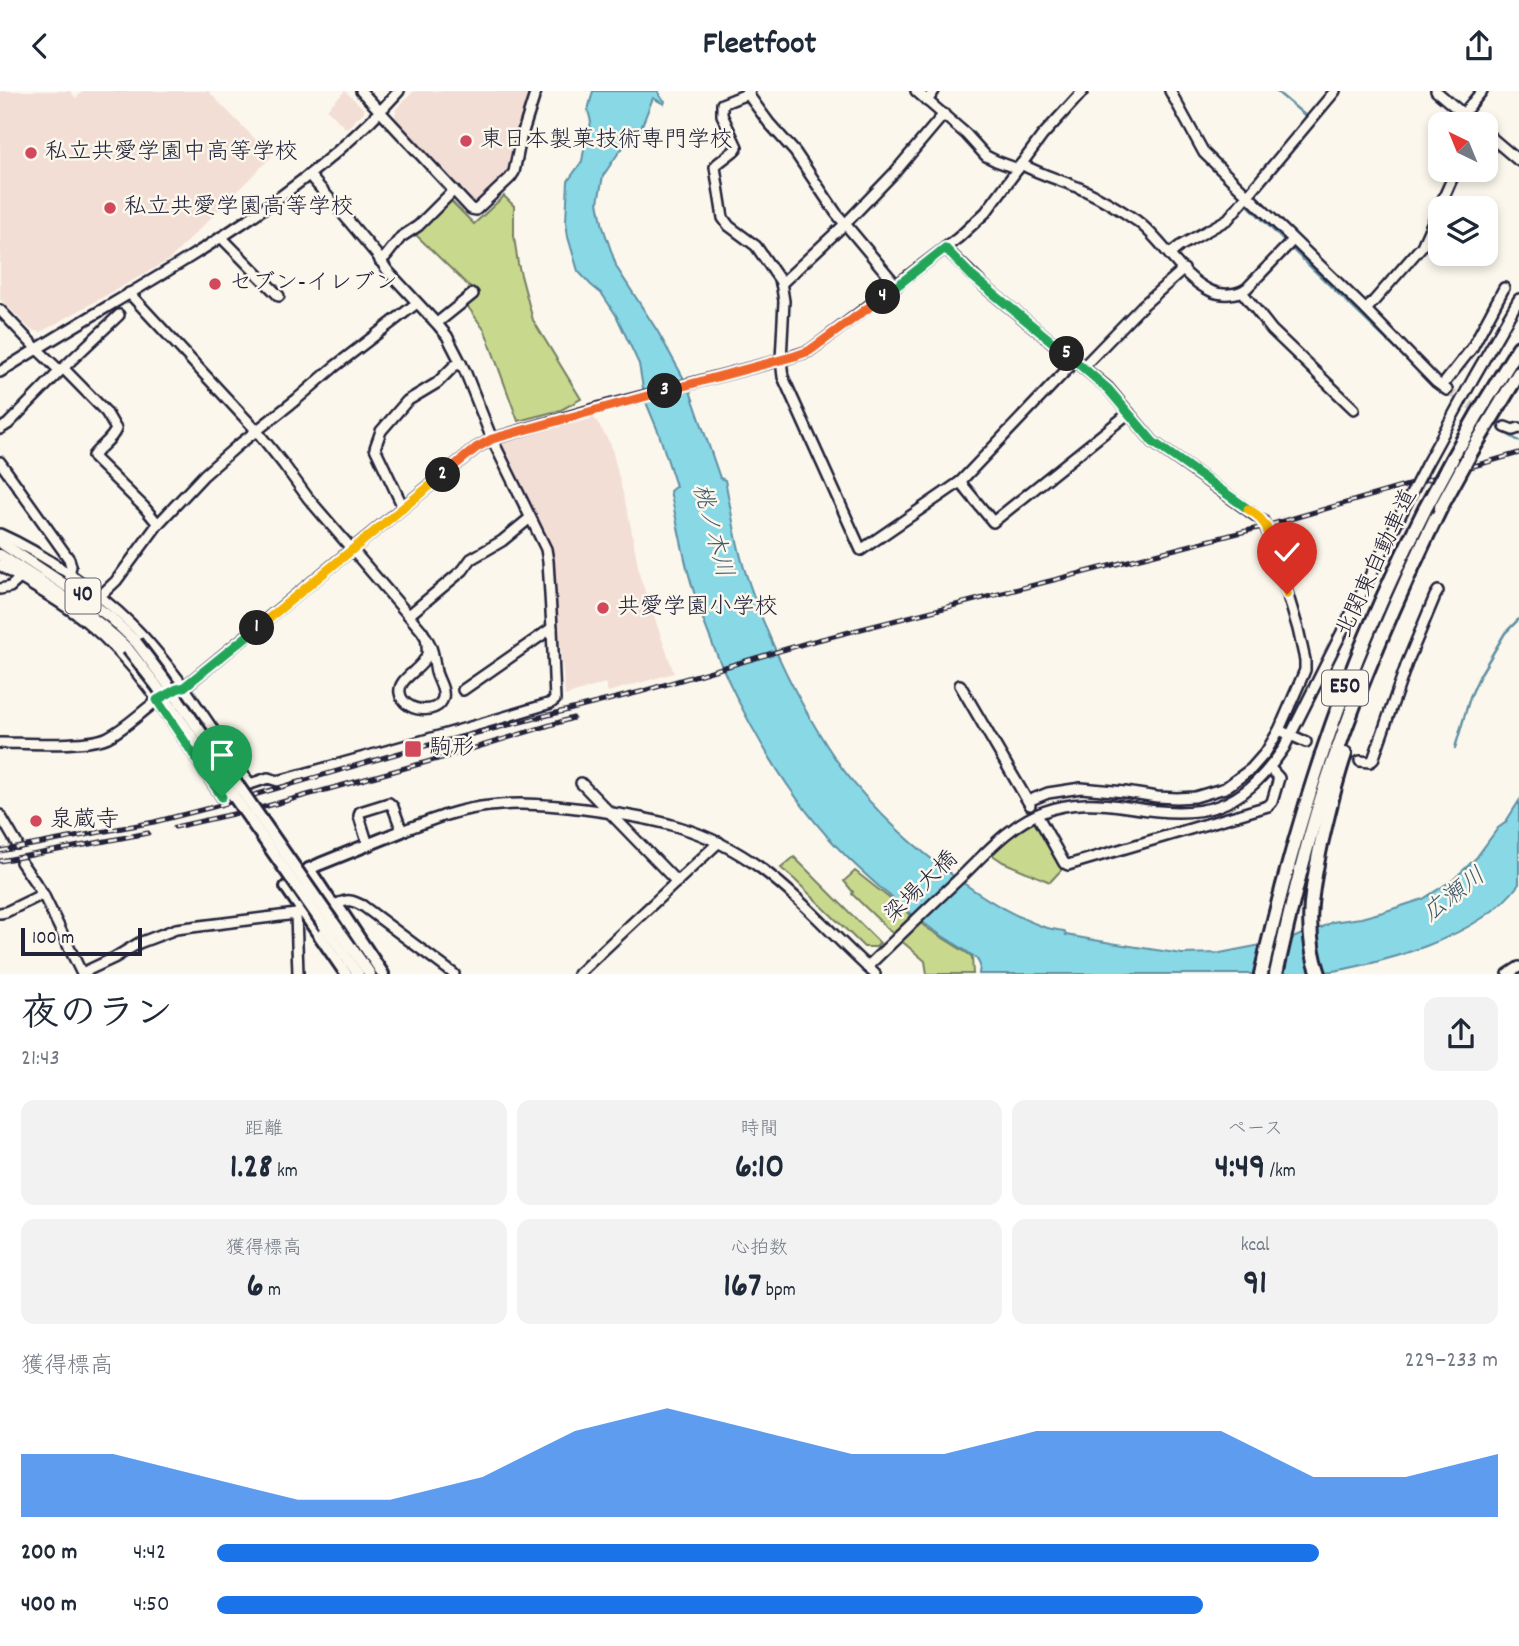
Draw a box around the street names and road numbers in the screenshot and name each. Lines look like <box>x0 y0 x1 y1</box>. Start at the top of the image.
street label: 北関東自動車道 <box>1329 484 1427 644</box>
road number: 40 <box>66 579 100 613</box>
road number: E50 <box>1322 671 1368 705</box>
street label: 梁場大橋 <box>877 844 967 932</box>

